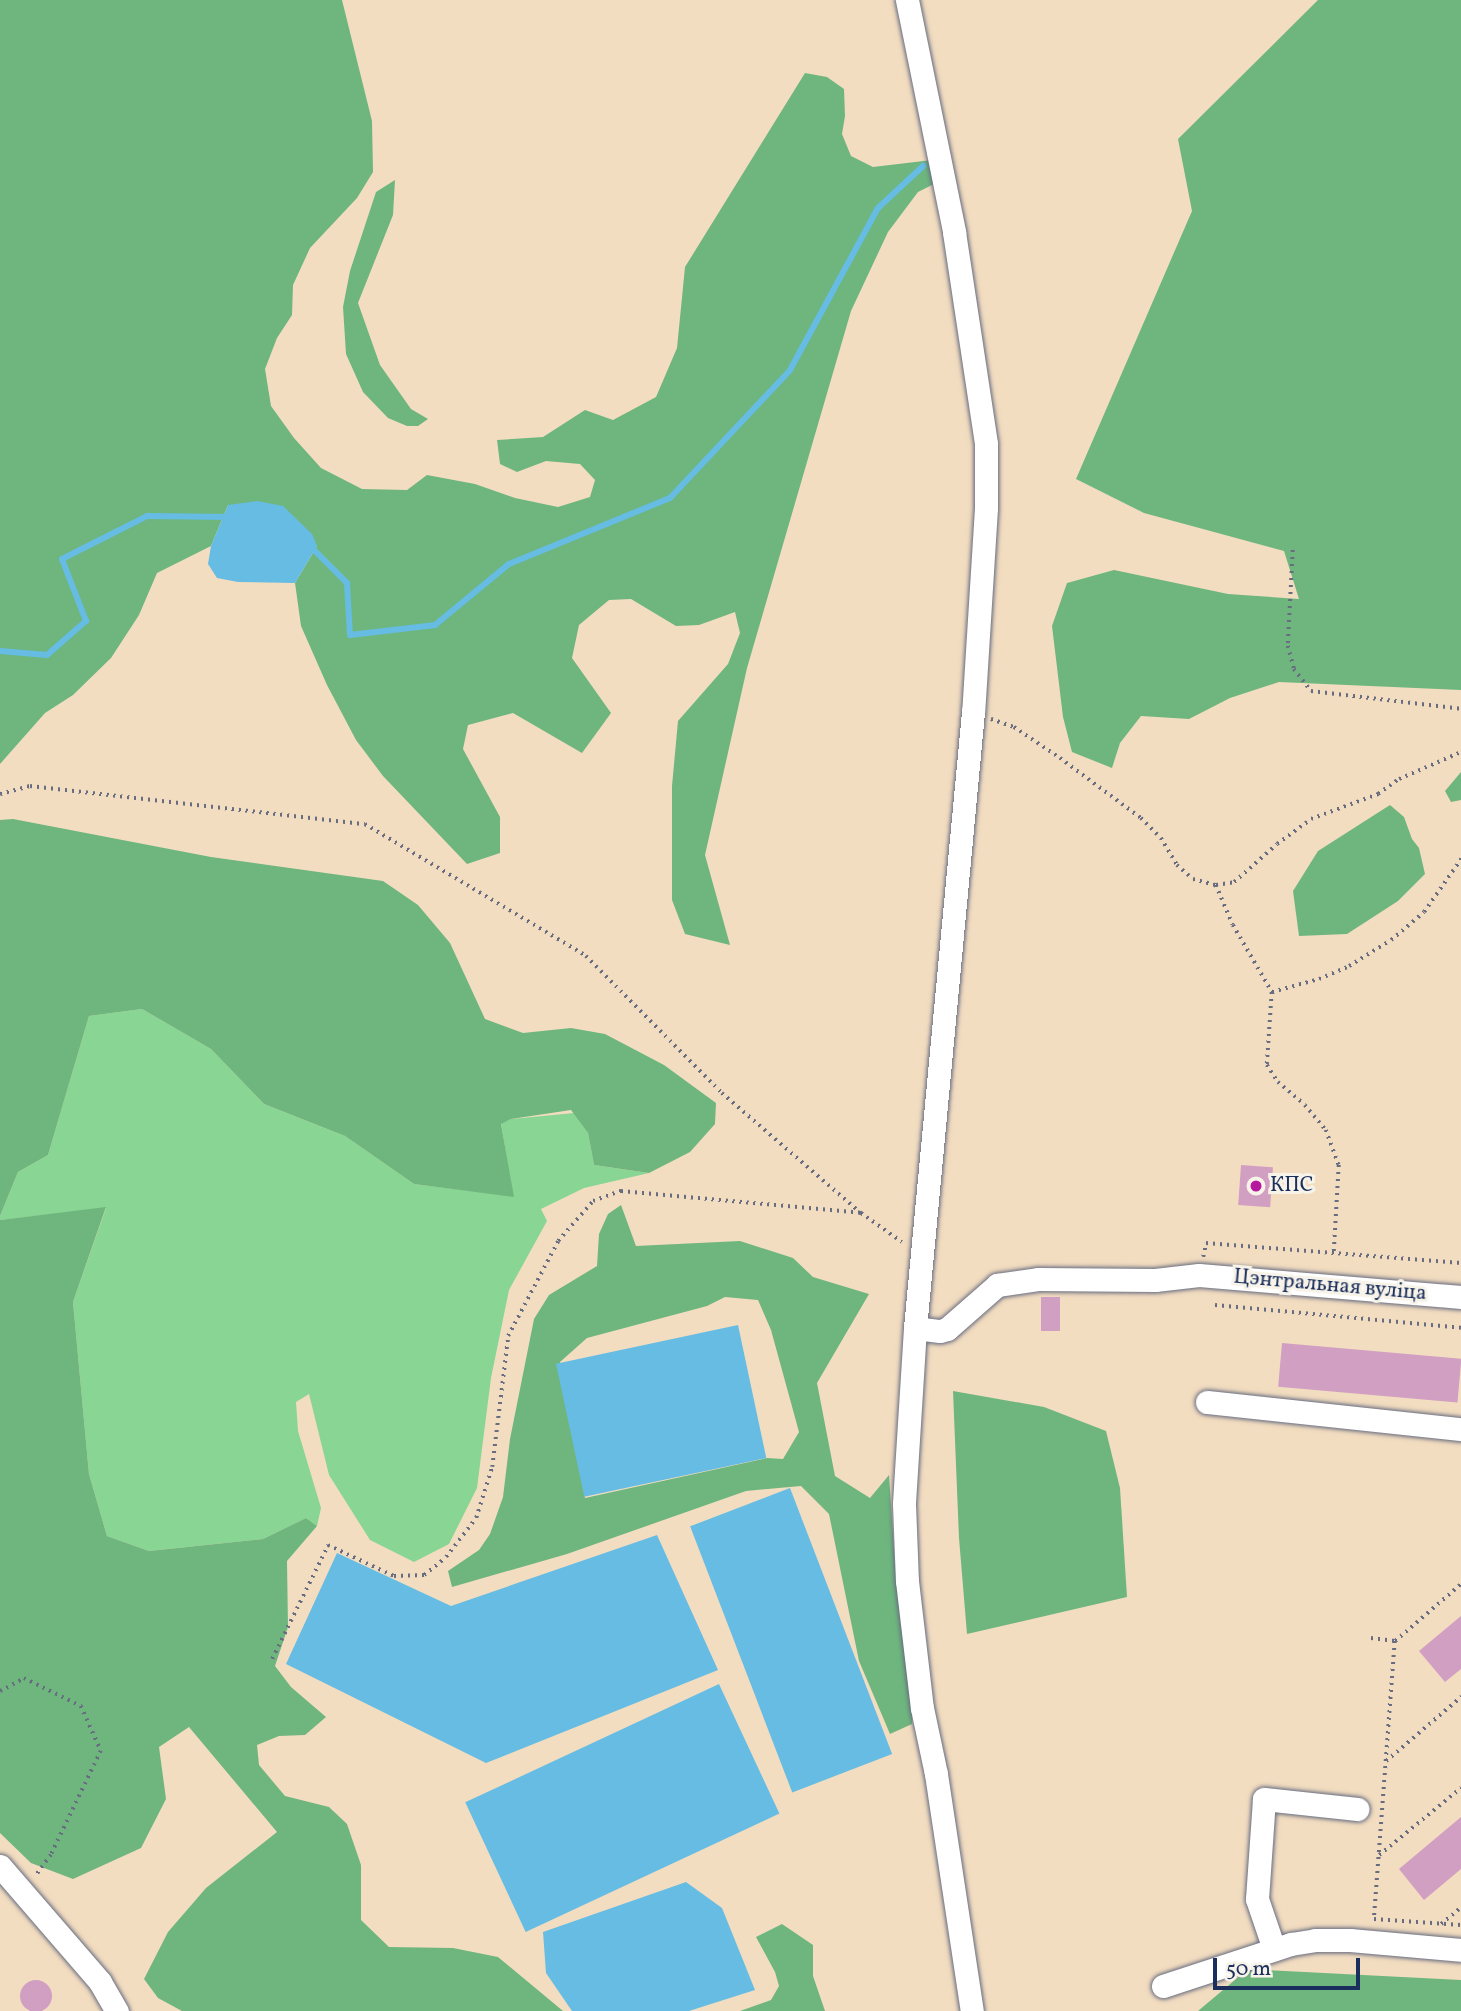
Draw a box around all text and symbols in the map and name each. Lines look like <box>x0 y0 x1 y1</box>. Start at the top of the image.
place label: КПС <box>1270 1173 1314 1199</box>
marker: КПС <box>1248 1178 1264 1194</box>
street label: Цэнтральная вуліца <box>1232 1265 1428 1307</box>
scale bar <box>1216 1944 1363 1988</box>
text: 50 m <box>1226 1955 1271 1984</box>

